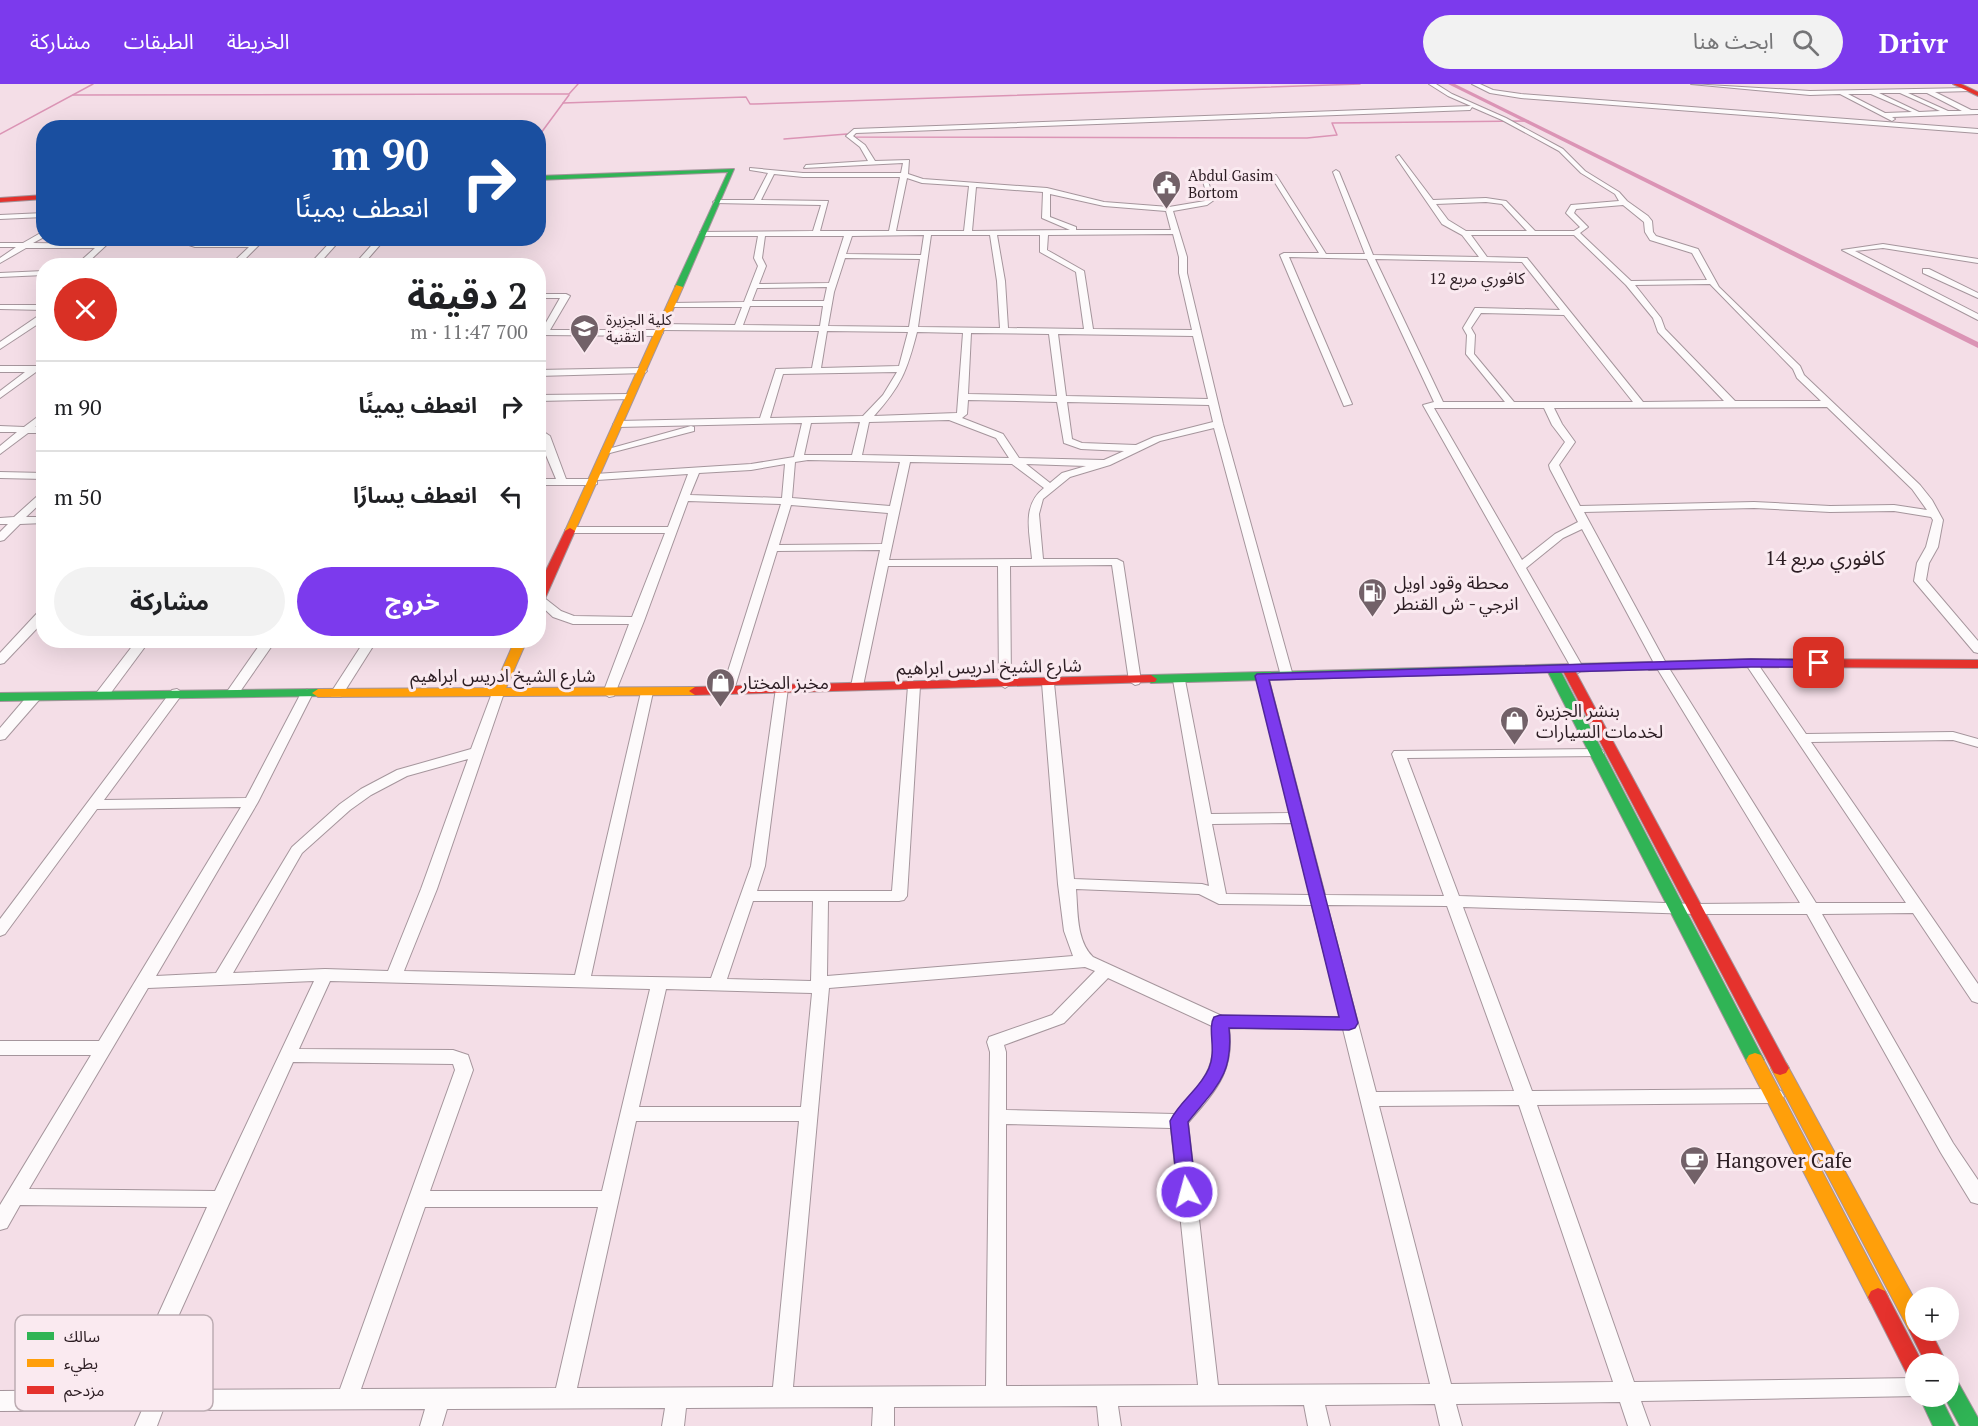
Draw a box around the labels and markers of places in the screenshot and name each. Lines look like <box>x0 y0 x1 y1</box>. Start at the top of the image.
place label: Abdul Gasim Bortom <box>1188 165 1273 202</box>
public building icon: Abdul Gasim Bortom <box>1151 168 1183 210</box>
place label: كلية الجزيرة التقنية <box>606 309 672 346</box>
school or university icon: كلية الجزيرة التقنية <box>569 312 601 354</box>
place label: محطة وقود اويل انرجي - ش القنطر <box>1393 570 1518 617</box>
fuel station icon: محطة وقود اويل انرجي - ش القنطر <box>1357 576 1389 618</box>
pin <box>1793 637 1844 688</box>
shop icon: مخبز المختار <box>704 666 736 708</box>
place label: مخبز المختار <box>740 670 829 694</box>
place label: بنشر الجزيرة لخدمات السيارات <box>1536 698 1663 743</box>
shop icon: بنشر الجزيرة لخدمات السيارات <box>1499 704 1531 746</box>
cafe icon: Hangover Cafe <box>1679 1144 1711 1186</box>
place label: Hangover Cafe <box>1716 1146 1852 1174</box>

